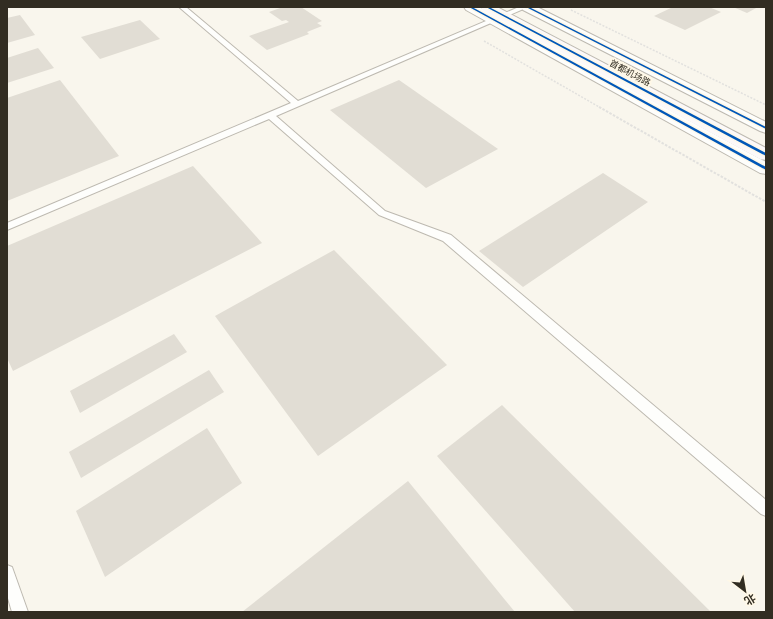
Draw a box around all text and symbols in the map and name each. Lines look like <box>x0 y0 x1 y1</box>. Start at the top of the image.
street label: 首都机场路 <box>608 58 652 88</box>
north arrow <box>725 571 765 611</box>
text: 北 <box>742 591 758 608</box>

